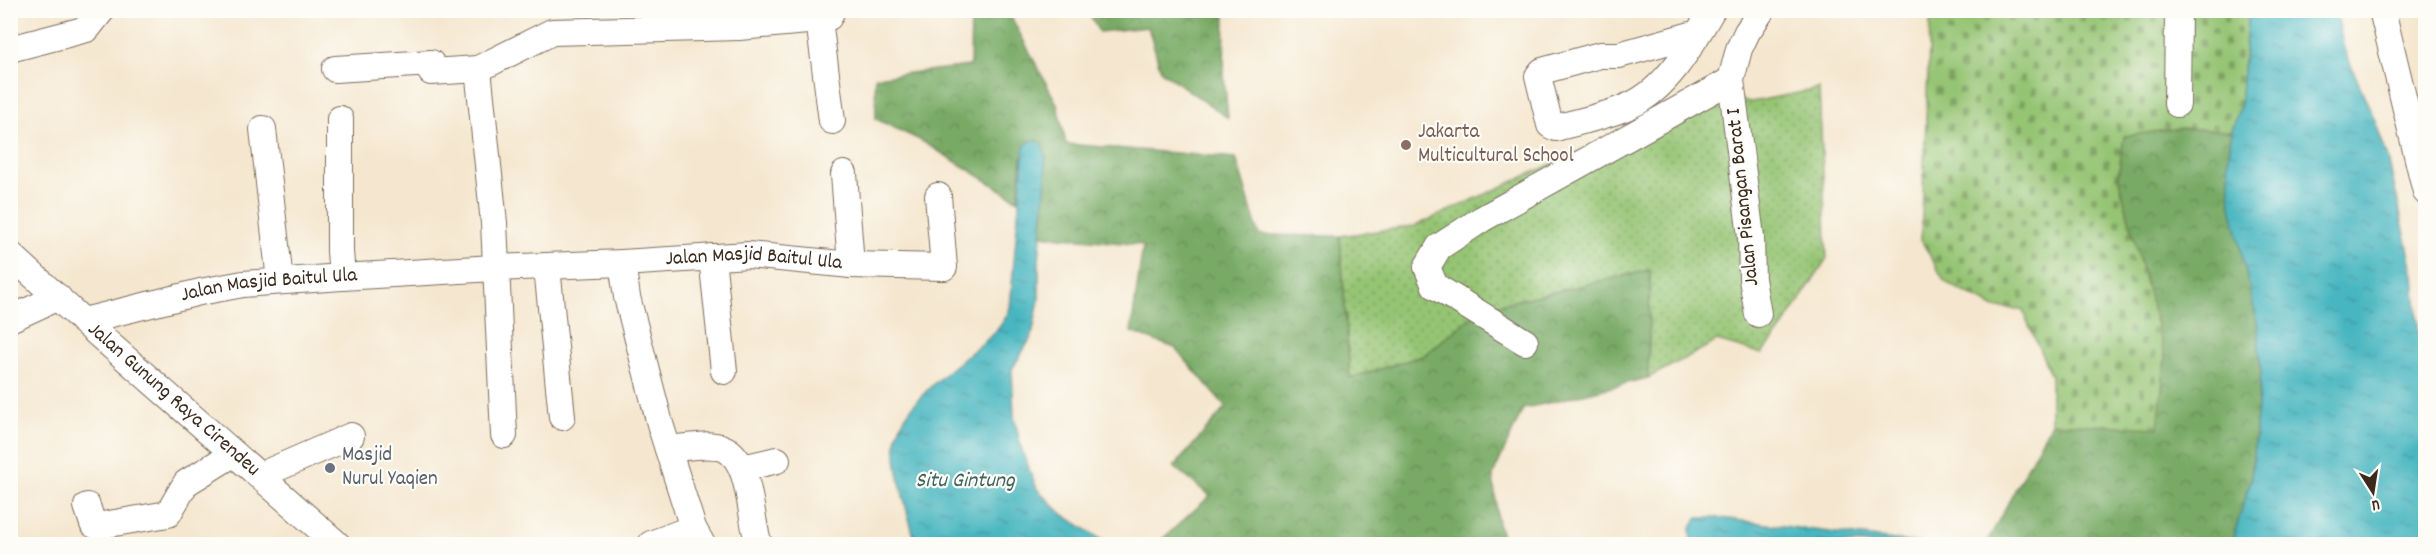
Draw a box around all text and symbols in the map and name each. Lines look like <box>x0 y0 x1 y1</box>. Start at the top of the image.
street label: Jalan Pisangan Barat I <box>1720 106 1768 287</box>
place label: Jakarta Multicultural School <box>1418 118 1574 172</box>
marker: Jakarta Multicultural School <box>1399 138 1413 152</box>
street label: Jalan Masjid Baitul Ula <box>664 240 845 279</box>
street label: Jalan Masjid Baitul Ula <box>178 261 359 311</box>
street label: Jalan Gunung Raya Cirendeu <box>80 316 266 484</box>
place label: Masjid Nurul Yaqien <box>342 441 438 495</box>
marker: Masjid Nurul Yaqien <box>323 461 337 475</box>
north arrow <box>2343 462 2403 522</box>
water label: Situ Gintung <box>915 466 1016 497</box>
text: U <box>2369 492 2382 516</box>

